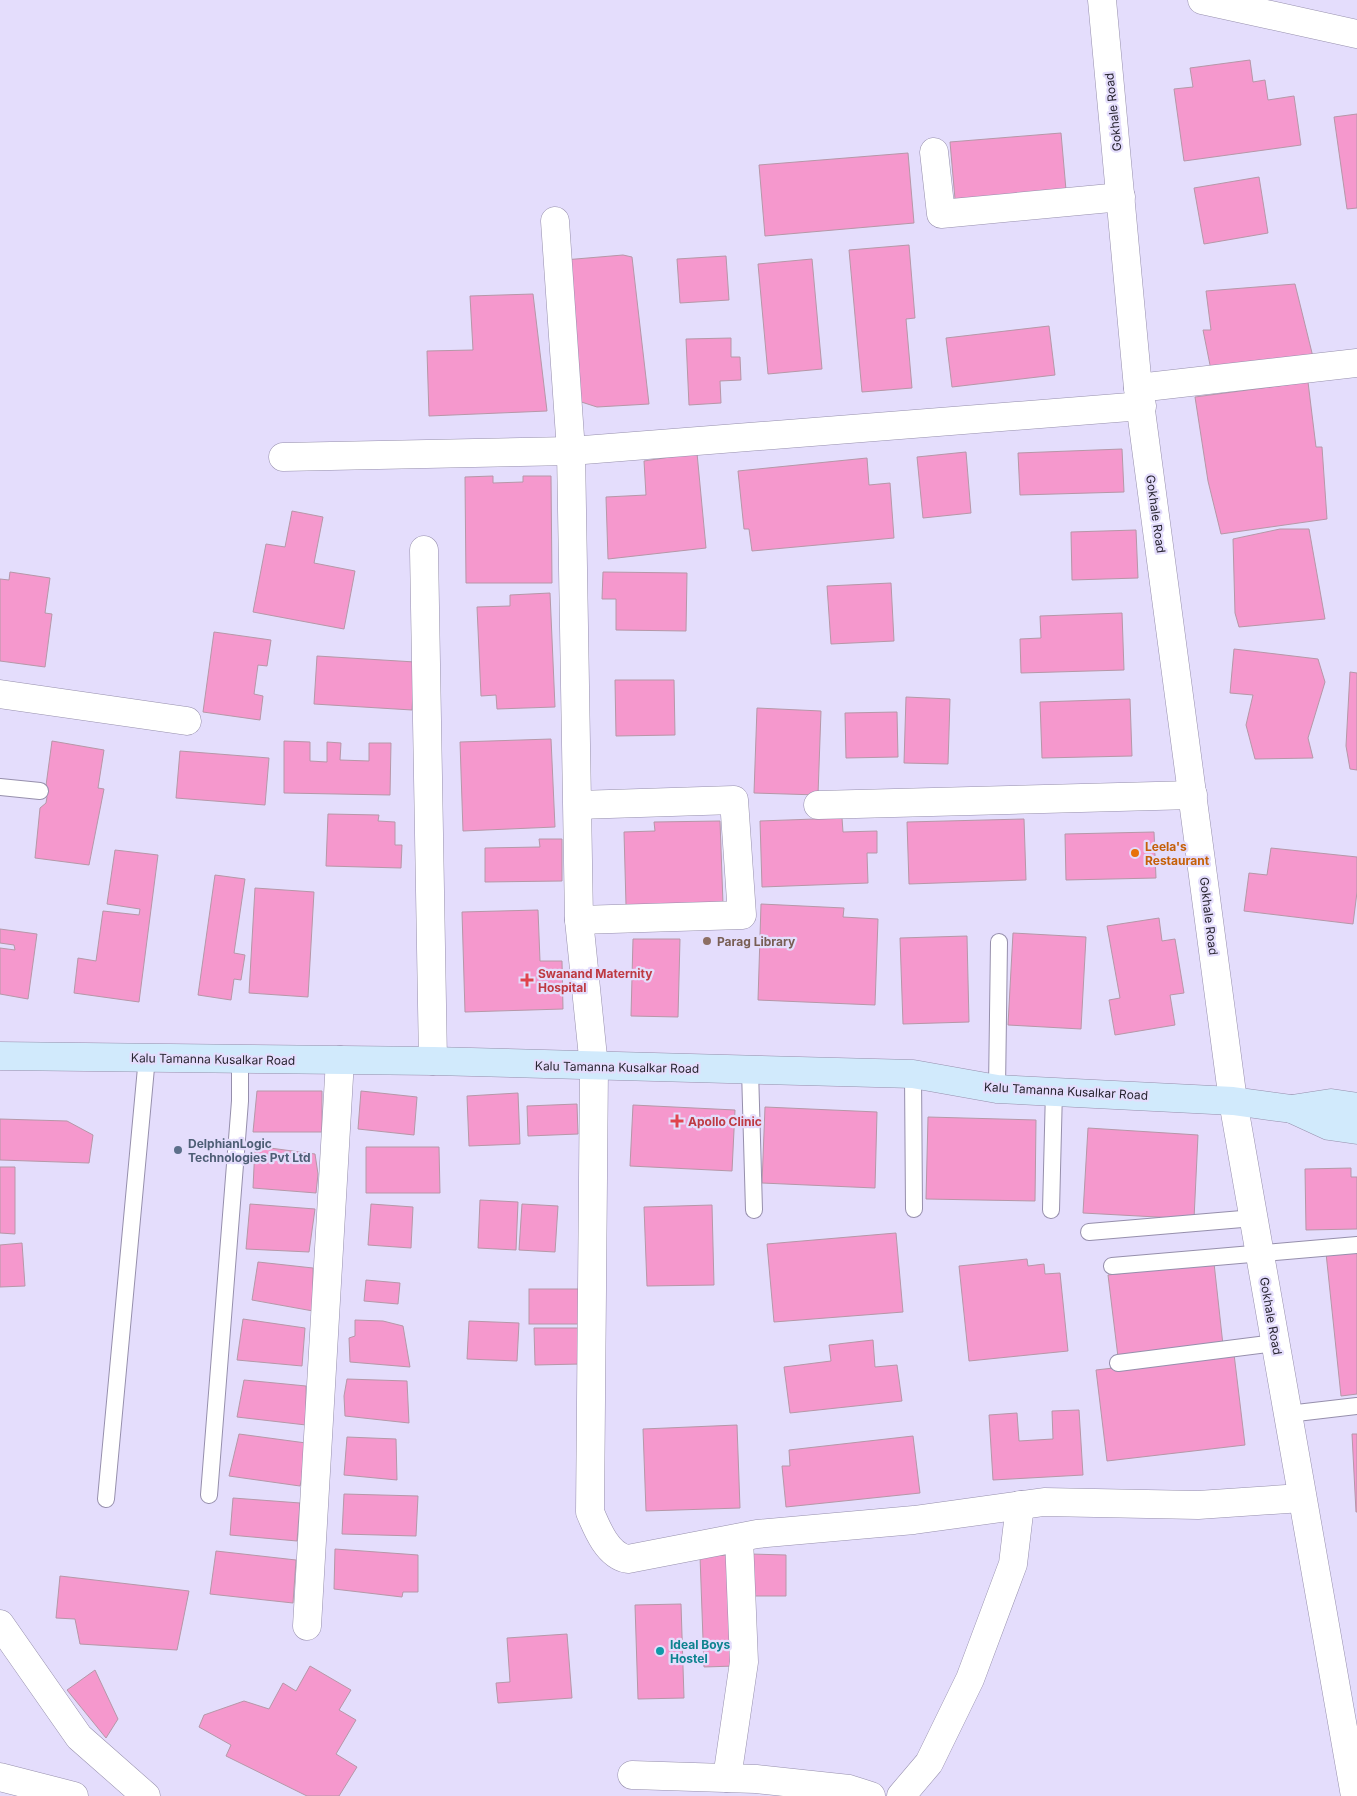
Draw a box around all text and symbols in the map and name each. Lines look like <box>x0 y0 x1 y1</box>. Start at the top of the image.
street label: Gokhale Road <box>1101 72 1125 152</box>
street label: Gokhale Road <box>1143 474 1169 554</box>
place label: Leela's Restaurant <box>1145 839 1210 868</box>
marker: Leela's Restaurant <box>1129 847 1141 859</box>
street label: Gokhale Road <box>1197 876 1221 956</box>
place label: Parag Library <box>717 934 796 949</box>
marker: Parag Library <box>701 935 713 947</box>
place label: Swanand Maternity Hospital <box>538 966 653 995</box>
marker: Swanand Maternity Hospital <box>520 973 534 987</box>
street label: Kalu Tamanna Kusalkar Road <box>131 1050 295 1068</box>
street label: Kalu Tamanna Kusalkar Road <box>535 1058 699 1076</box>
street label: Kalu Tamanna Kusalkar Road <box>984 1079 1148 1103</box>
marker: Apollo Clinic <box>670 1114 684 1128</box>
place label: Apollo Clinic <box>688 1114 762 1129</box>
place label: DelphianLogic Technologies Pvt Ltd <box>188 1136 311 1165</box>
marker: DelphianLogic Technologies Pvt Ltd <box>172 1144 184 1156</box>
street label: Gokhale Road <box>1257 1276 1285 1356</box>
place label: Ideal Boys Hostel <box>670 1637 731 1666</box>
marker: Ideal Boys Hostel <box>654 1645 666 1657</box>

